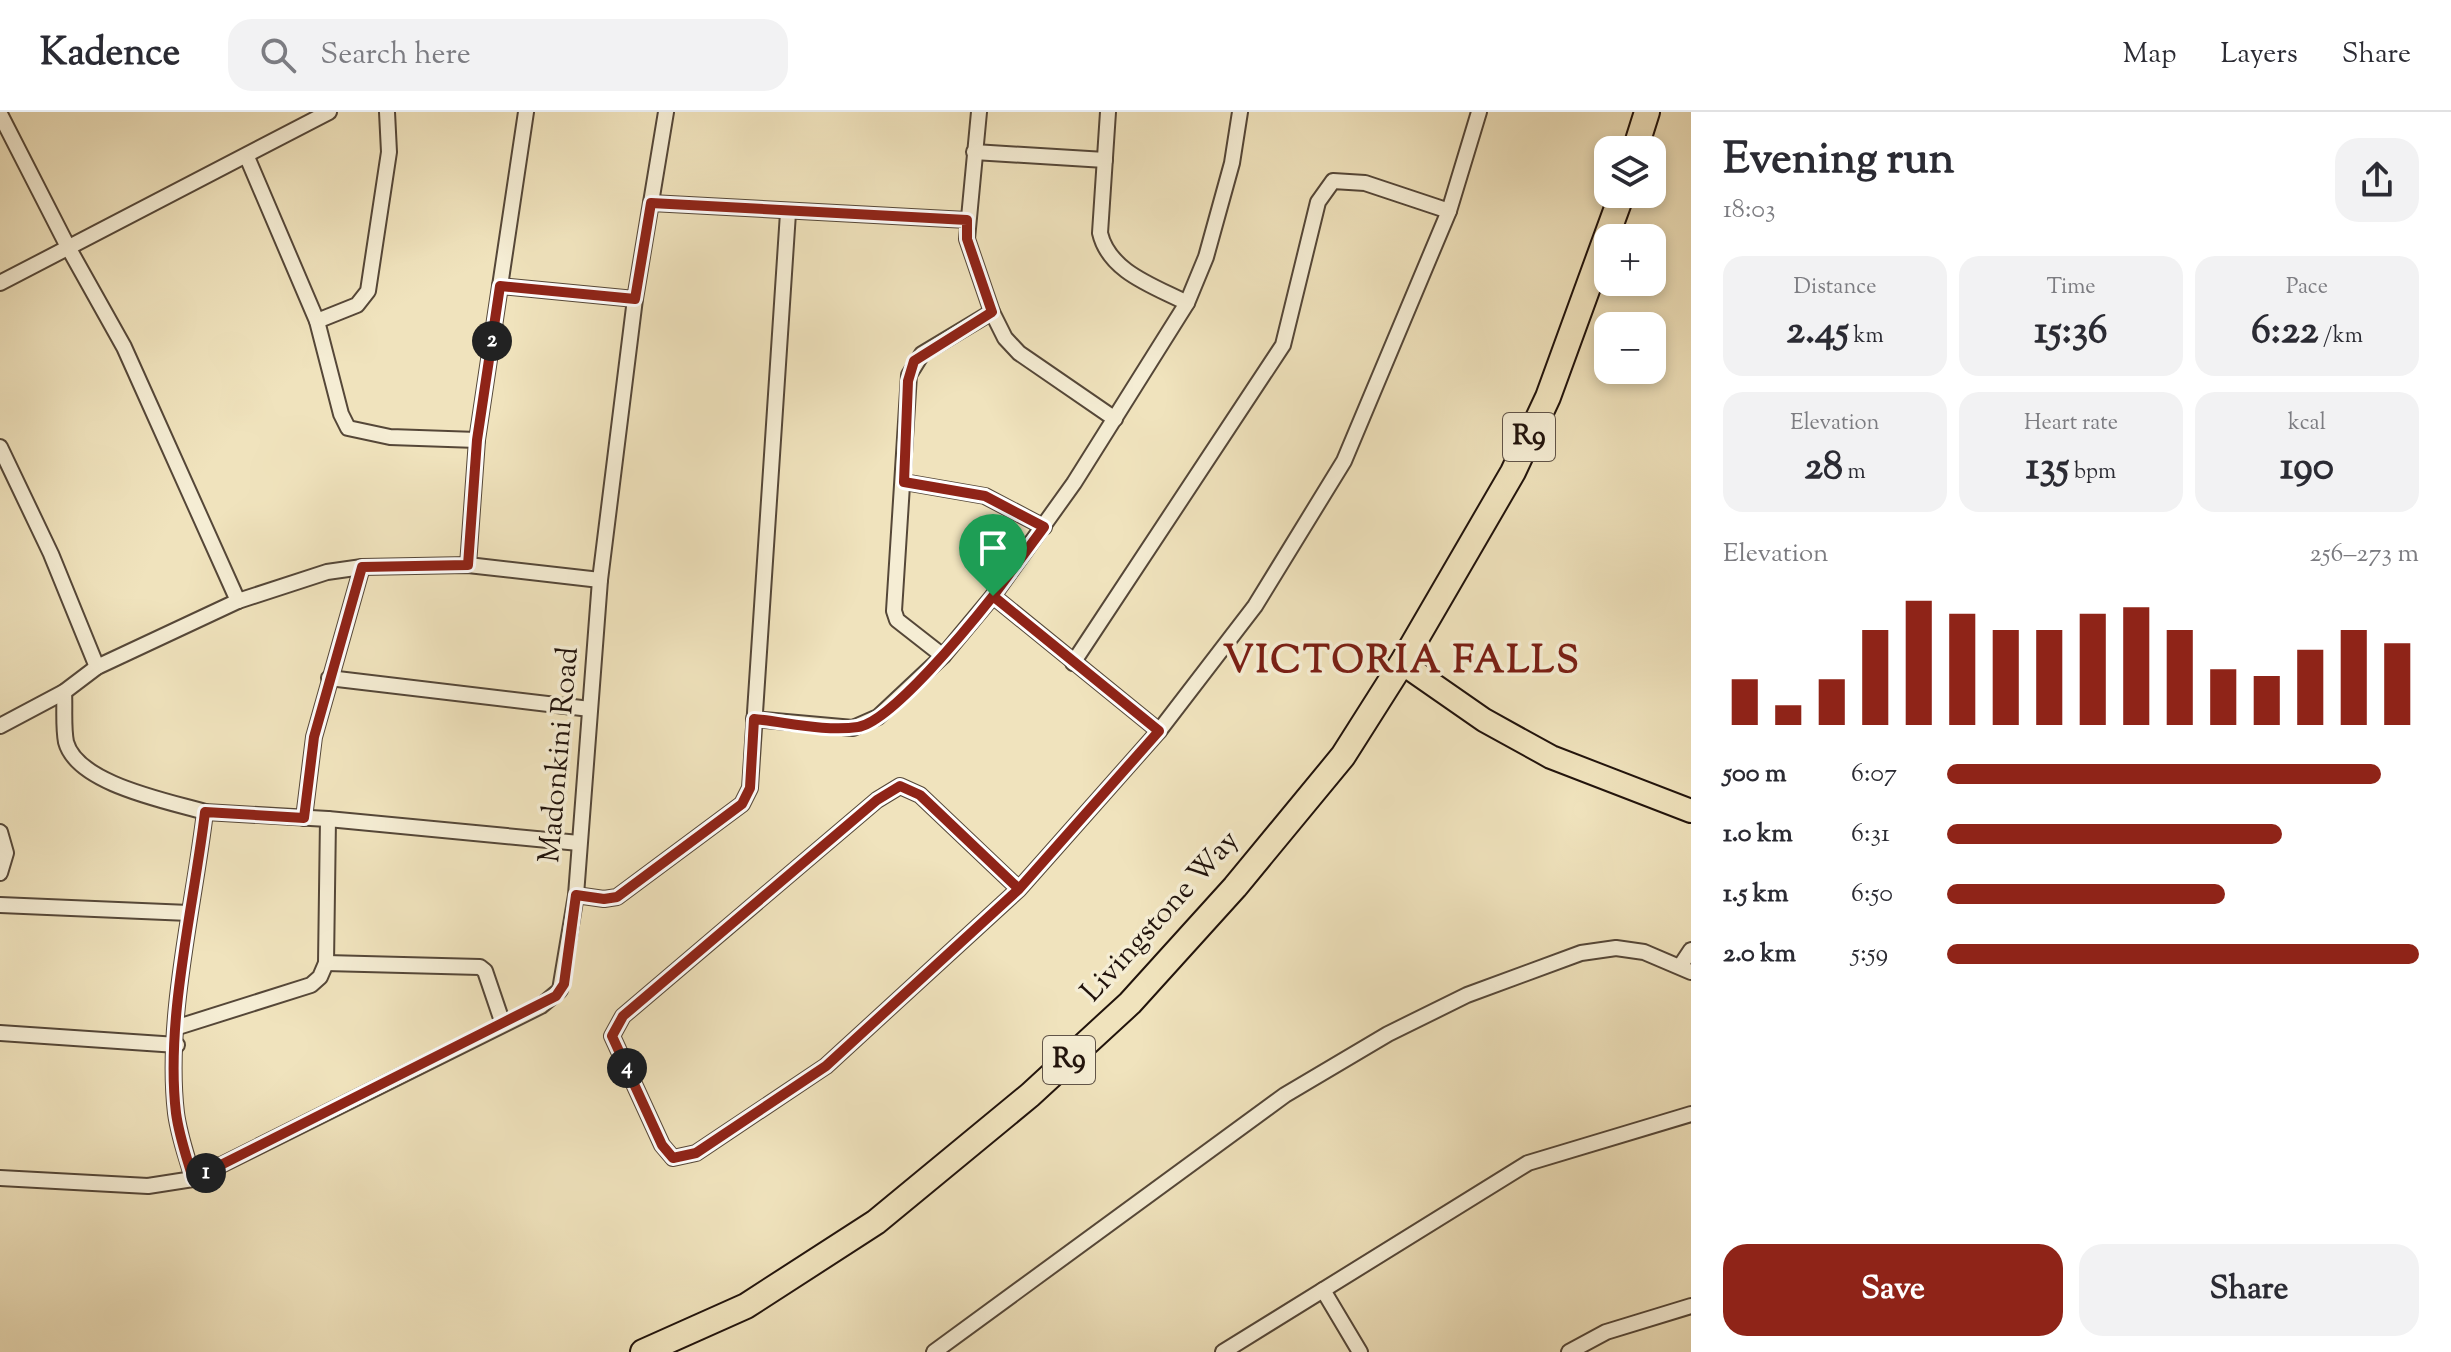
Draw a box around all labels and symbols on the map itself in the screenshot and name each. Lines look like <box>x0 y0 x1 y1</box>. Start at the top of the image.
pin: 2 <box>472 321 512 361</box>
road number: R9 <box>1503 413 1555 461</box>
pin <box>959 514 1027 596</box>
district label: VICTORIA FALLS <box>1223 636 1581 690</box>
street label: Madonkini Road <box>529 645 591 865</box>
street label: Livingstone Way <box>1072 821 1250 1013</box>
road number: R9 <box>1043 1036 1095 1084</box>
pin: 4 <box>607 1048 647 1088</box>
pin: 1 <box>186 1153 226 1193</box>

